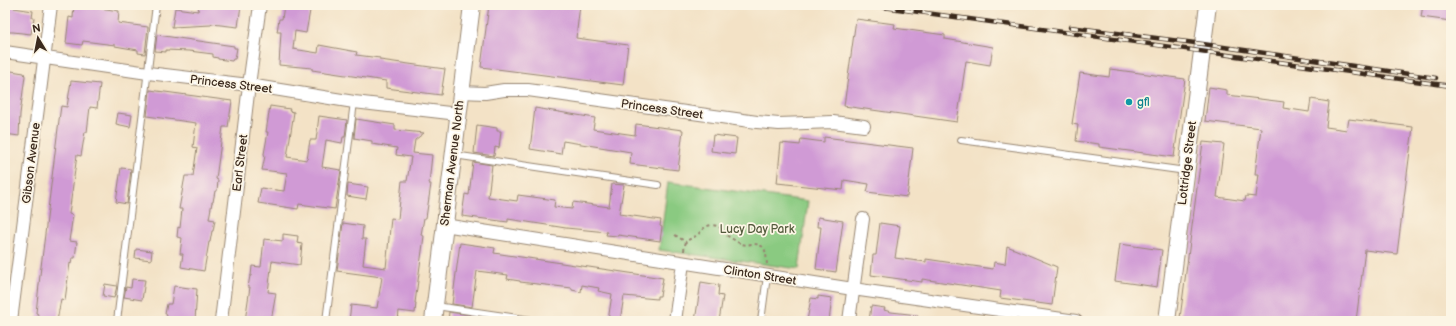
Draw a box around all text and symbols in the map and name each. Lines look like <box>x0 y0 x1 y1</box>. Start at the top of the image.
north arrow <box>18 18 58 58</box>
text: N <box>31 22 42 36</box>
street label: Princess Street <box>189 72 273 97</box>
place label: gfl <box>1137 95 1150 110</box>
street label: Princess Street <box>620 96 704 123</box>
marker: gfl <box>1124 97 1134 107</box>
street label: Sherman Avenue North <box>437 99 468 227</box>
street label: Lottridge Street <box>1175 120 1200 206</box>
street label: Gibson Avenue <box>19 122 44 204</box>
street label: Earl Street <box>230 133 251 193</box>
park label: Lucy Day Park <box>719 222 795 237</box>
street label: Clinton Street <box>722 262 798 289</box>

